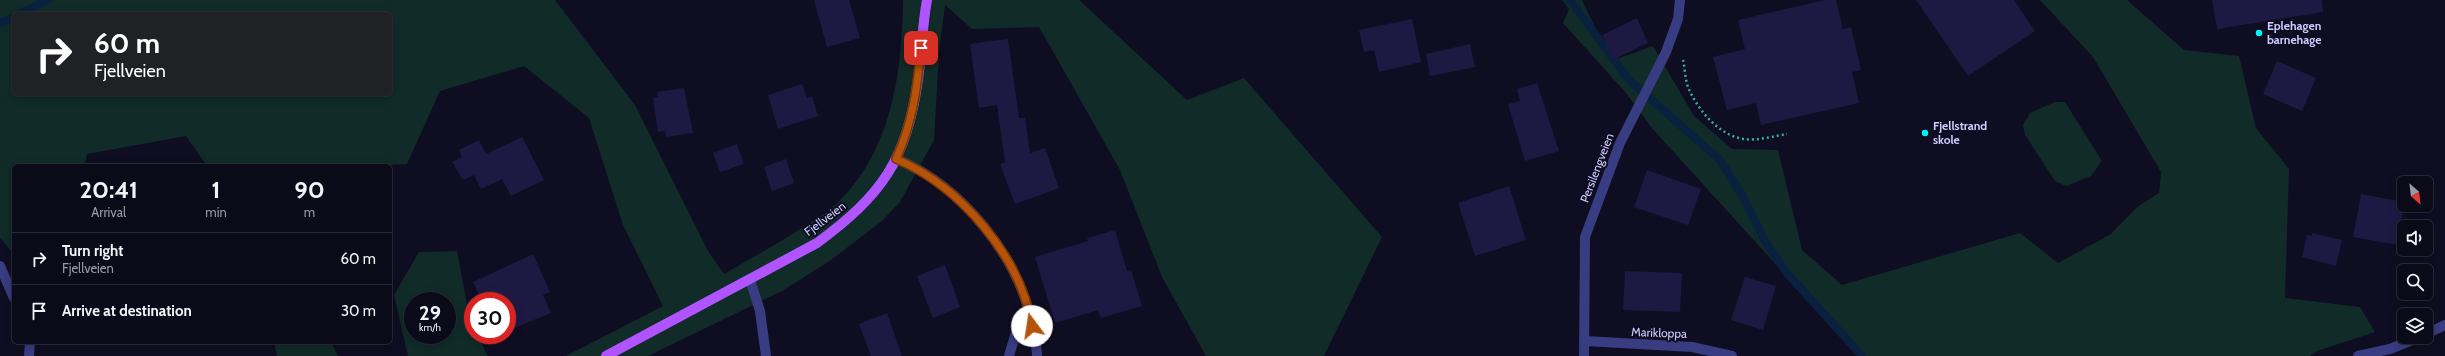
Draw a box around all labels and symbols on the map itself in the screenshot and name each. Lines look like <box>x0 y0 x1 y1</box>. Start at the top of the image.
place label: Eplehagen barnehage <box>2267 18 2321 47</box>
marker: Eplehagen barnehage <box>2254 28 2264 38</box>
pin <box>904 31 938 65</box>
place label: Fjellstrand skole <box>1933 118 1987 147</box>
marker: Fjellstrand skole <box>1920 128 1930 138</box>
street label: Persilengveien <box>1576 131 1617 205</box>
north arrow <box>2397 176 2433 212</box>
street label: Fjellveien <box>801 198 849 239</box>
speed limit sign: 30 <box>464 292 516 344</box>
position arrow <box>1011 305 1053 347</box>
street label: Marikloppa <box>1631 324 1687 341</box>

